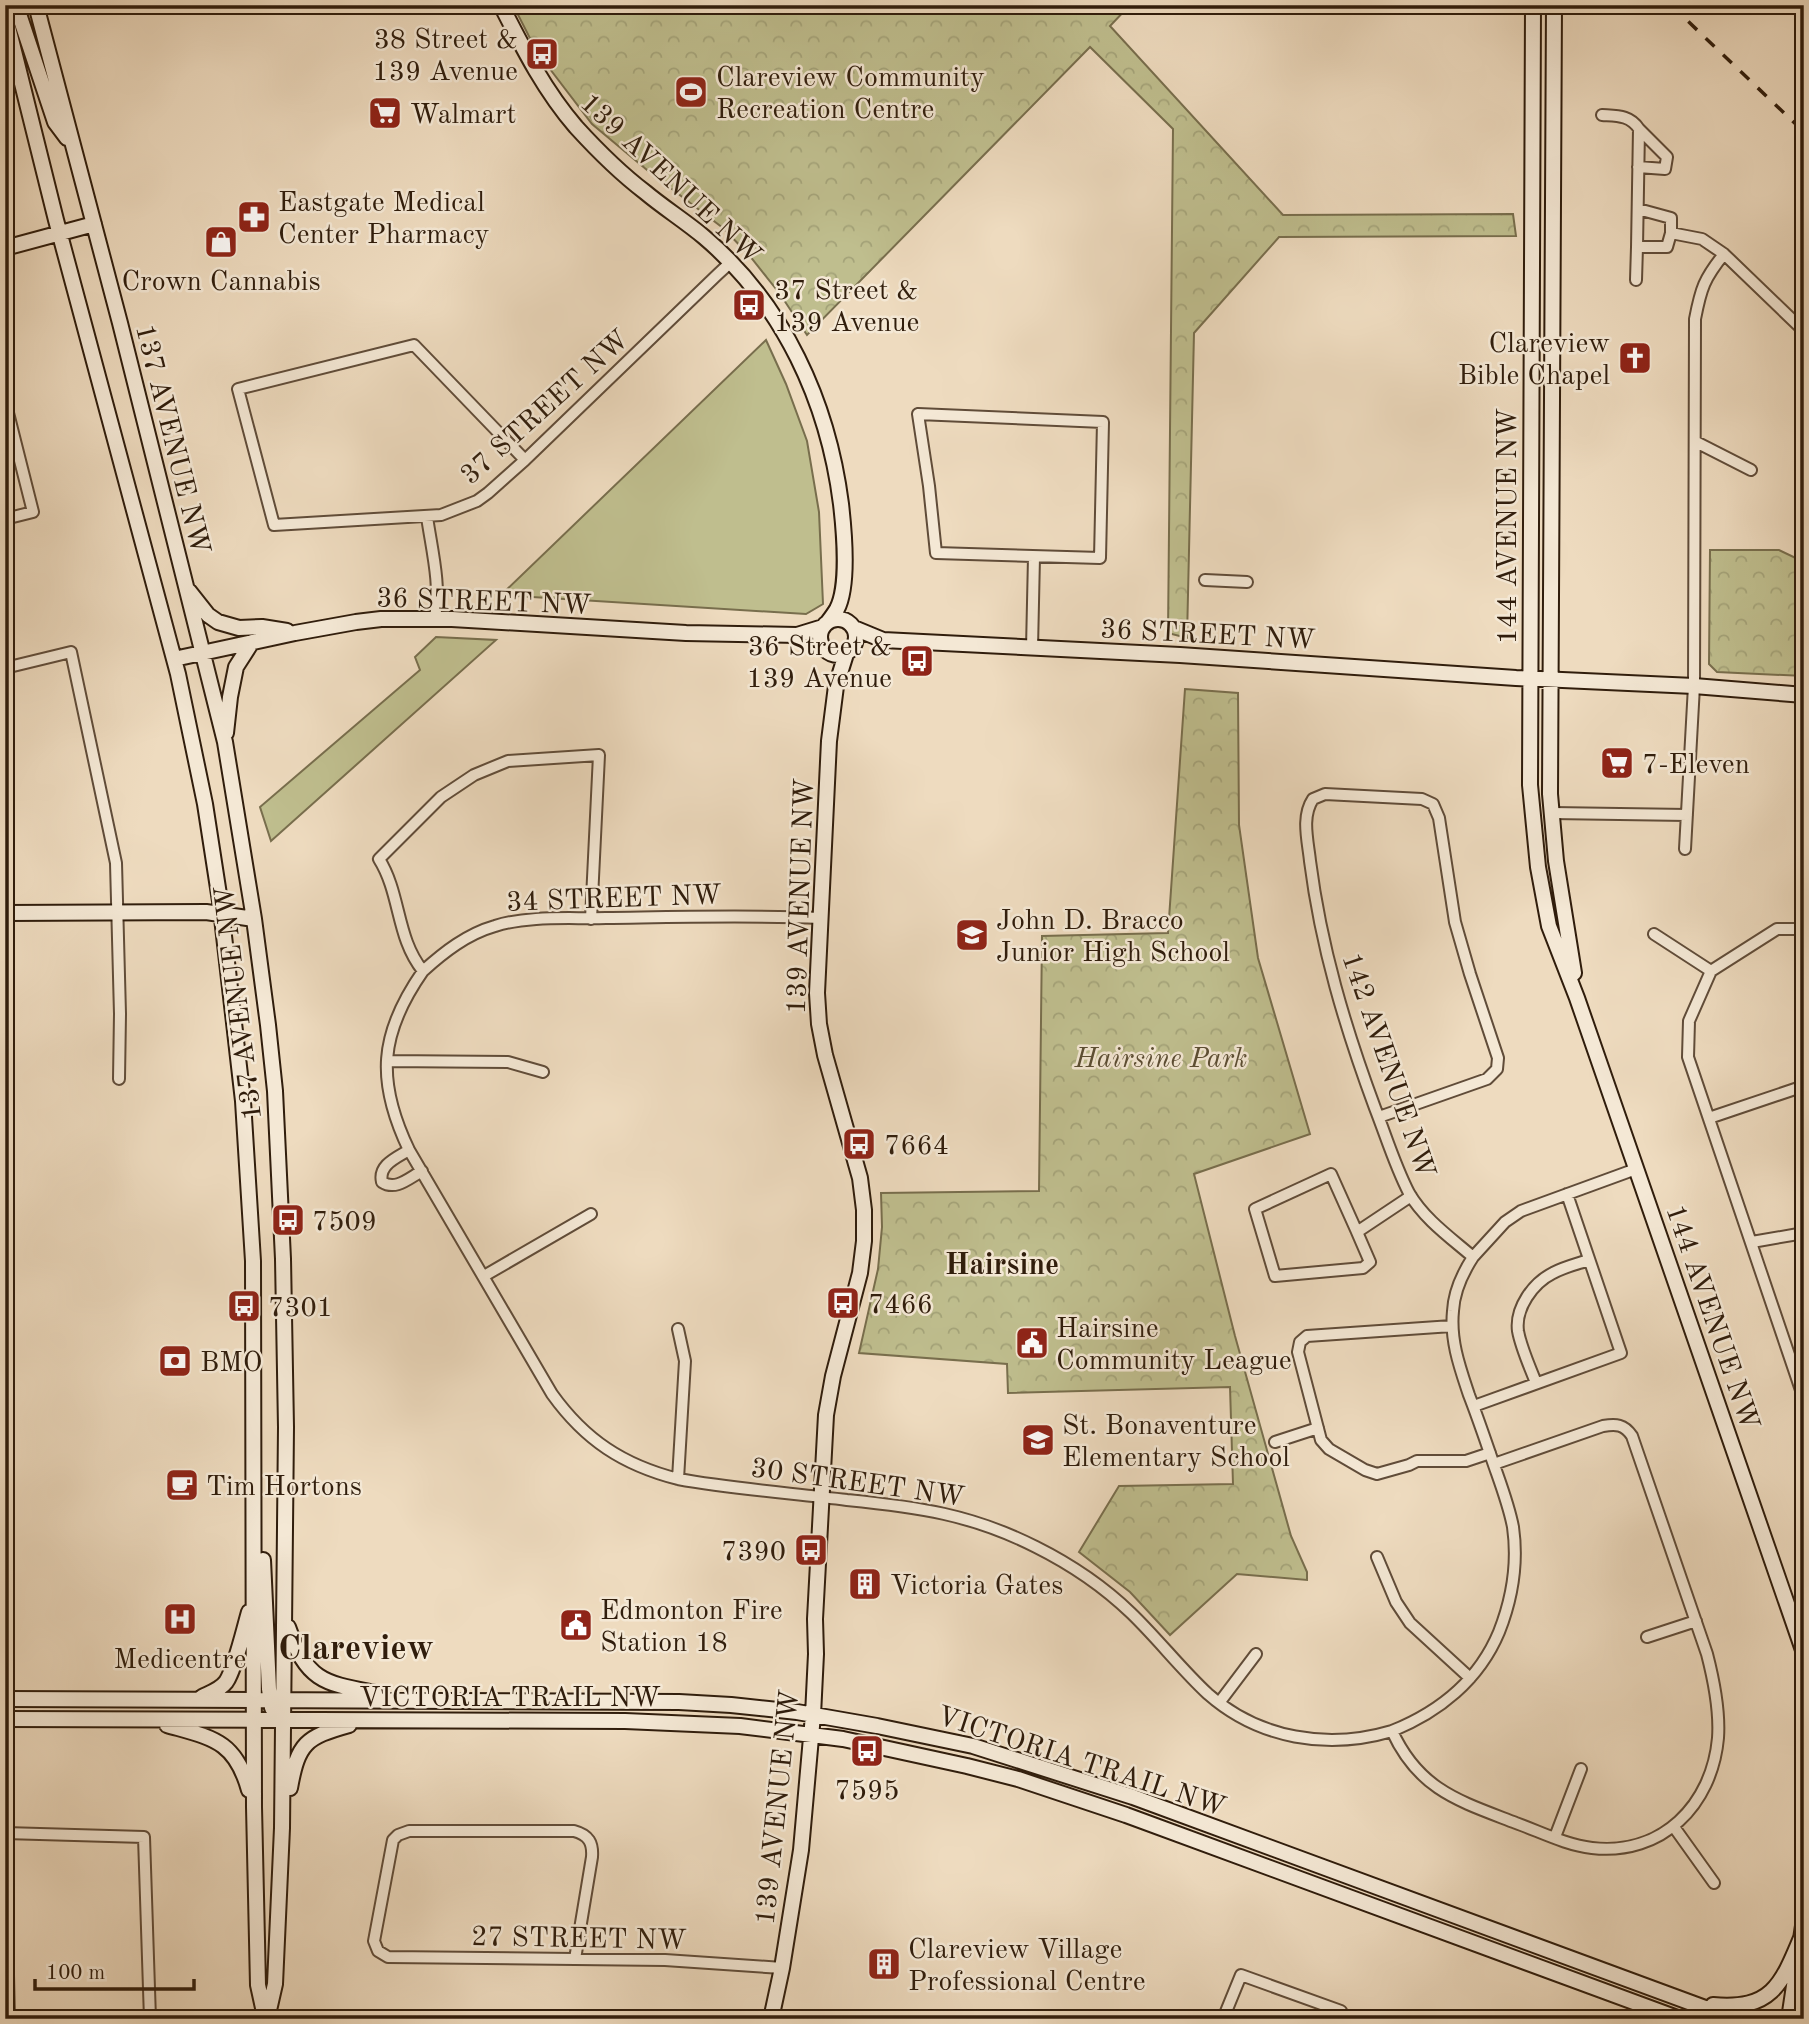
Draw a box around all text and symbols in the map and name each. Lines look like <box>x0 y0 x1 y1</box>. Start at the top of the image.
place label: 38 Street & 139 Avenue <box>373 27 518 87</box>
bus stop icon: 38 Street & 139 Avenue <box>523 35 561 73</box>
place label: Clareview Community Recreation Centre <box>716 65 985 125</box>
sports icon: Clareview Community Recreation Centre <box>672 73 710 111</box>
street label: 139 AVENUE NW <box>574 89 766 271</box>
supermarket icon: Walmart <box>366 94 404 132</box>
place label: Walmart <box>410 102 516 130</box>
place label: Eastgate Medical Center Pharmacy <box>278 190 490 250</box>
pharmacy icon: Eastgate Medical Center Pharmacy <box>235 198 273 236</box>
shop icon: Crown Cannabis <box>202 223 240 261</box>
place label: Crown Cannabis <box>121 269 321 297</box>
place label: 37 Street & 139 Avenue <box>774 278 920 338</box>
bus stop icon: 37 Street & 139 Avenue <box>730 286 768 324</box>
street label: 137 AVENUE NW <box>129 322 213 558</box>
street label: 37 STREET NW <box>457 326 636 491</box>
place label: Clareview Bible Chapel <box>1458 331 1610 391</box>
church icon: Clareview Bible Chapel <box>1616 339 1654 377</box>
street label: 144 AVENUE NW <box>1495 408 1523 644</box>
street label: 36 STREET NW <box>376 585 592 621</box>
street label: 36 STREET NW <box>1099 616 1316 656</box>
place label: 36 Street & 139 Avenue <box>747 634 892 694</box>
bus stop icon: 36 Street & 139 Avenue <box>898 642 936 680</box>
supermarket icon: 7-Eleven <box>1598 744 1636 782</box>
place label: 7-Eleven <box>1642 752 1750 780</box>
street label: 139 AVENUE NW <box>784 777 820 1015</box>
street label: 34 STREET NW <box>506 882 722 918</box>
street label: 137 AVENUE NW <box>212 884 268 1122</box>
place label: John D. Bracco Junior High School <box>996 908 1230 968</box>
school or university icon: John D. Bracco Junior High School <box>953 916 991 954</box>
street label: 142 AVENUE NW <box>1335 950 1439 1182</box>
park label: Hairsine Park <box>1073 1046 1248 1074</box>
bus stop icon: 7664 <box>840 1125 878 1163</box>
place label: 7664 <box>884 1133 949 1161</box>
bus stop icon: 7509 <box>269 1201 307 1239</box>
street label: 144 AVENUE NW <box>1659 1202 1763 1434</box>
place label: 7509 <box>312 1209 377 1237</box>
district label: Hairsine <box>945 1251 1059 1281</box>
bus stop icon: 7466 <box>824 1284 862 1322</box>
bus stop icon: 7301 <box>225 1287 263 1325</box>
place label: 7466 <box>868 1292 933 1320</box>
place label: 7301 <box>268 1295 333 1323</box>
place label: Hairsine Community League <box>1056 1316 1292 1376</box>
public building icon: Hairsine Community League <box>1013 1324 1051 1362</box>
bank icon: BMO <box>156 1342 194 1380</box>
place label: BMO <box>200 1350 262 1378</box>
place label: St. Bonaventure Elementary School <box>1062 1413 1290 1473</box>
school or university icon: St. Bonaventure Elementary School <box>1019 1421 1057 1459</box>
street label: 30 STREET NW <box>749 1455 966 1513</box>
cafe icon: Tim Hortons <box>163 1466 201 1504</box>
place label: Tim Hortons <box>206 1474 362 1502</box>
bus stop icon: 7390 <box>792 1531 830 1569</box>
place label: 7390 <box>721 1539 786 1567</box>
building icon: Victoria Gates <box>846 1565 884 1603</box>
place label: Victoria Gates <box>890 1573 1063 1601</box>
place label: Edmonton Fire Station 18 <box>600 1598 783 1658</box>
hospital icon: Medicentre <box>161 1600 199 1638</box>
public building icon: Edmonton Fire Station 18 <box>557 1606 595 1644</box>
district label: Clareview <box>278 1632 434 1667</box>
place label: Medicentre <box>114 1647 246 1675</box>
street label: VICTORIA TRAIL NW <box>359 1685 661 1713</box>
street label: 139 AVENUE NW <box>753 1688 805 1926</box>
street label: VICTORIA TRAIL NW <box>933 1703 1229 1823</box>
bus stop icon: 7595 <box>848 1732 886 1770</box>
place label: 7595 <box>835 1778 899 1806</box>
street label: 27 STREET NW <box>471 1924 687 1956</box>
place label: Clareview Village Professional Centre <box>908 1937 1146 1997</box>
building icon: Clareview Village Professional Centre <box>865 1945 903 1983</box>
scale bar <box>35 1947 194 1991</box>
text: 100 m <box>46 1963 105 1984</box>

